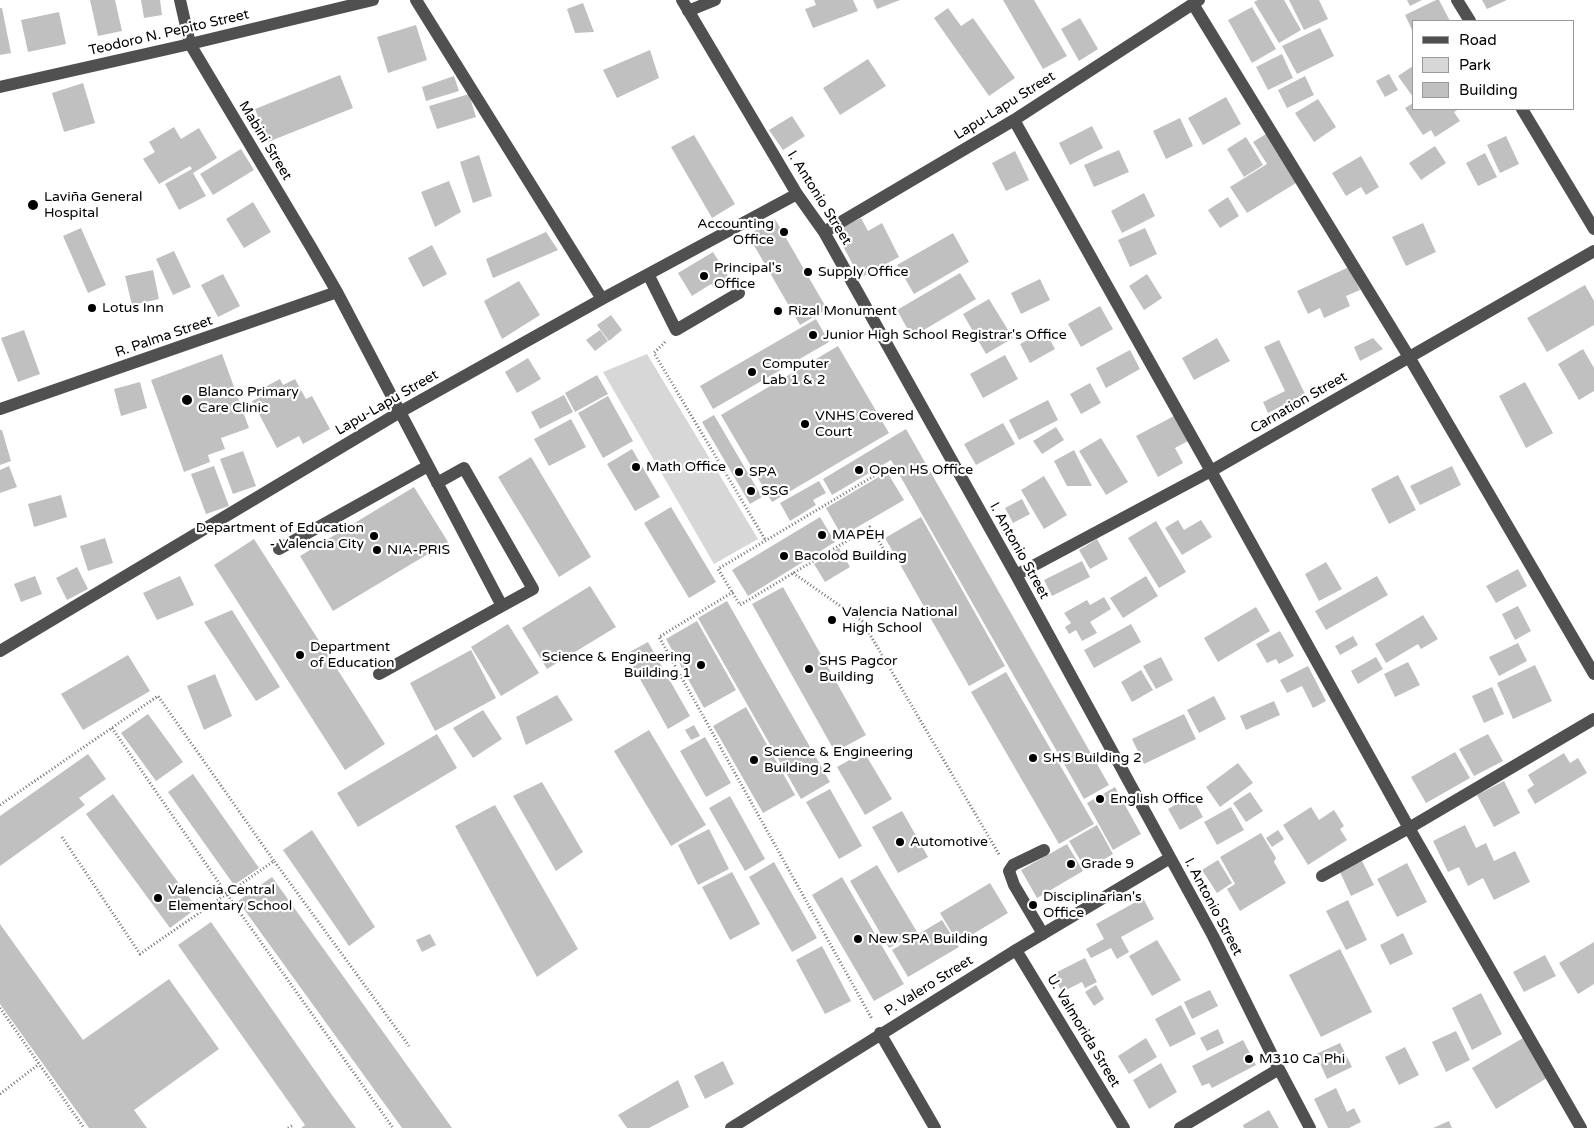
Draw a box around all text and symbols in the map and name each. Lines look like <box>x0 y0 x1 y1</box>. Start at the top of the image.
street label: Teodoro N. Pepito Street <box>87 6 251 60</box>
legend <box>1412 20 1574 110</box>
text: Road <box>1459 31 1497 49</box>
text: Park <box>1459 56 1491 74</box>
street label: Lapu-Lapu Street <box>951 68 1059 144</box>
text: Building <box>1459 81 1518 99</box>
street label: Mabini Street <box>235 98 295 184</box>
street label: I. Antonio Street <box>783 148 855 248</box>
place label: Laviña General Hospital <box>44 189 142 222</box>
marker: Laviña General Hospital <box>26 198 40 212</box>
place label: Accounting Office <box>697 216 774 248</box>
marker: Accounting Office <box>778 226 790 238</box>
place label: Principal's Office <box>714 260 782 292</box>
place label: Supply Office <box>818 264 908 280</box>
marker: Supply Office <box>802 266 814 278</box>
marker: Principal's Office <box>698 270 710 282</box>
place label: Lotus Inn <box>102 300 164 316</box>
marker: Lotus Inn <box>86 302 98 314</box>
place label: Rizal Monument <box>788 303 897 319</box>
marker: Rizal Monument <box>772 305 784 317</box>
street label: R. Palma Street <box>113 312 215 362</box>
place label: Junior High School Registrar's Office <box>823 327 1067 343</box>
marker: Junior High School Registrar's Office <box>807 329 819 341</box>
place label: Computer Lab 1 & 2 <box>762 356 829 388</box>
marker: Computer Lab 1 & 2 <box>746 366 758 378</box>
street label: Lapu-Lapu Street <box>333 367 441 439</box>
street label: Carnation Street <box>1248 369 1350 437</box>
place label: Blanco Primary Care Clinic <box>198 384 299 417</box>
marker: Blanco Primary Care Clinic <box>180 393 194 407</box>
place label: VNHS Covered Court <box>815 408 914 441</box>
marker: VNHS Covered Court <box>799 418 811 430</box>
place label: Math Office <box>646 459 726 475</box>
marker: Math Office <box>630 461 642 473</box>
place label: Open HS Office <box>869 462 973 478</box>
place label: SPA <box>749 464 777 480</box>
marker: Open HS Office <box>853 464 865 476</box>
marker: SPA <box>733 466 745 478</box>
place label: SSG <box>761 483 789 499</box>
marker: SSG <box>745 485 757 497</box>
street label: I. Antonio Street <box>985 500 1053 602</box>
place label: Department of Education - Valencia City <box>196 520 364 552</box>
place label: MAPEH <box>832 527 885 543</box>
marker: MAPEH <box>816 529 828 541</box>
marker: Department of Education - Valencia City <box>368 530 380 542</box>
place label: NIA-PRIS <box>387 542 450 558</box>
marker: NIA-PRIS <box>371 544 383 556</box>
place label: Bacolod Building <box>794 548 907 564</box>
marker: Bacolod Building <box>778 550 790 562</box>
place label: Valencia National High School <box>842 604 957 636</box>
marker: Valencia National High School <box>826 614 838 626</box>
place label: Department of Education <box>310 639 395 672</box>
marker: Department of Education <box>294 649 306 661</box>
place label: Science & Engineering Building 1 <box>542 649 691 682</box>
place label: SHS Pagcor Building <box>819 653 897 686</box>
marker: Science & Engineering Building 1 <box>695 659 707 671</box>
marker: SHS Pagcor Building <box>803 663 815 675</box>
place label: Science & Engineering Building 2 <box>764 744 913 776</box>
place label: SHS Building 2 <box>1043 750 1142 766</box>
marker: SHS Building 2 <box>1027 752 1039 764</box>
marker: Science & Engineering Building 2 <box>748 754 760 766</box>
place label: English Office <box>1110 791 1203 807</box>
marker: English Office <box>1094 793 1106 805</box>
place label: Automotive <box>910 834 988 850</box>
marker: Automotive <box>894 836 906 848</box>
street label: I. Antonio Street <box>1180 855 1246 959</box>
place label: Grade 9 <box>1081 856 1134 872</box>
marker: Grade 9 <box>1065 858 1077 870</box>
place label: Valencia Central Elementary School <box>168 882 292 914</box>
place label: Disciplinarian's Office <box>1043 889 1142 922</box>
marker: Valencia Central Elementary School <box>152 892 164 904</box>
marker: Disciplinarian's Office <box>1027 899 1039 911</box>
place label: New SPA Building <box>868 931 988 947</box>
marker: New SPA Building <box>852 933 864 945</box>
street label: P. Valero Street <box>882 952 976 1020</box>
street label: U. Valmorida Street <box>1043 971 1123 1091</box>
place label: M310 Ca Phi <box>1259 1051 1345 1067</box>
marker: M310 Ca Phi <box>1243 1053 1255 1065</box>

